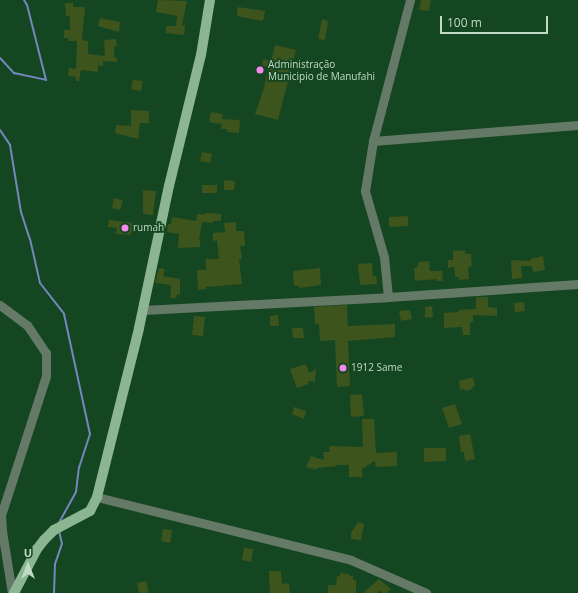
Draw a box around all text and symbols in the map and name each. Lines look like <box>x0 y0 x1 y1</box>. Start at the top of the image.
scale bar <box>442 8 550 34</box>
text: 100 m <box>447 14 482 31</box>
place label: Administração Municipio de Manufahi <box>268 58 375 82</box>
marker: Administração Municipio de Manufahi <box>255 65 265 75</box>
place label: rumah <box>133 222 164 234</box>
marker: rumah <box>120 223 130 233</box>
place label: 1912 Same <box>351 362 402 374</box>
marker: 1912 Same <box>338 363 348 373</box>
north arrow <box>8 545 48 585</box>
text: U <box>24 545 32 560</box>

